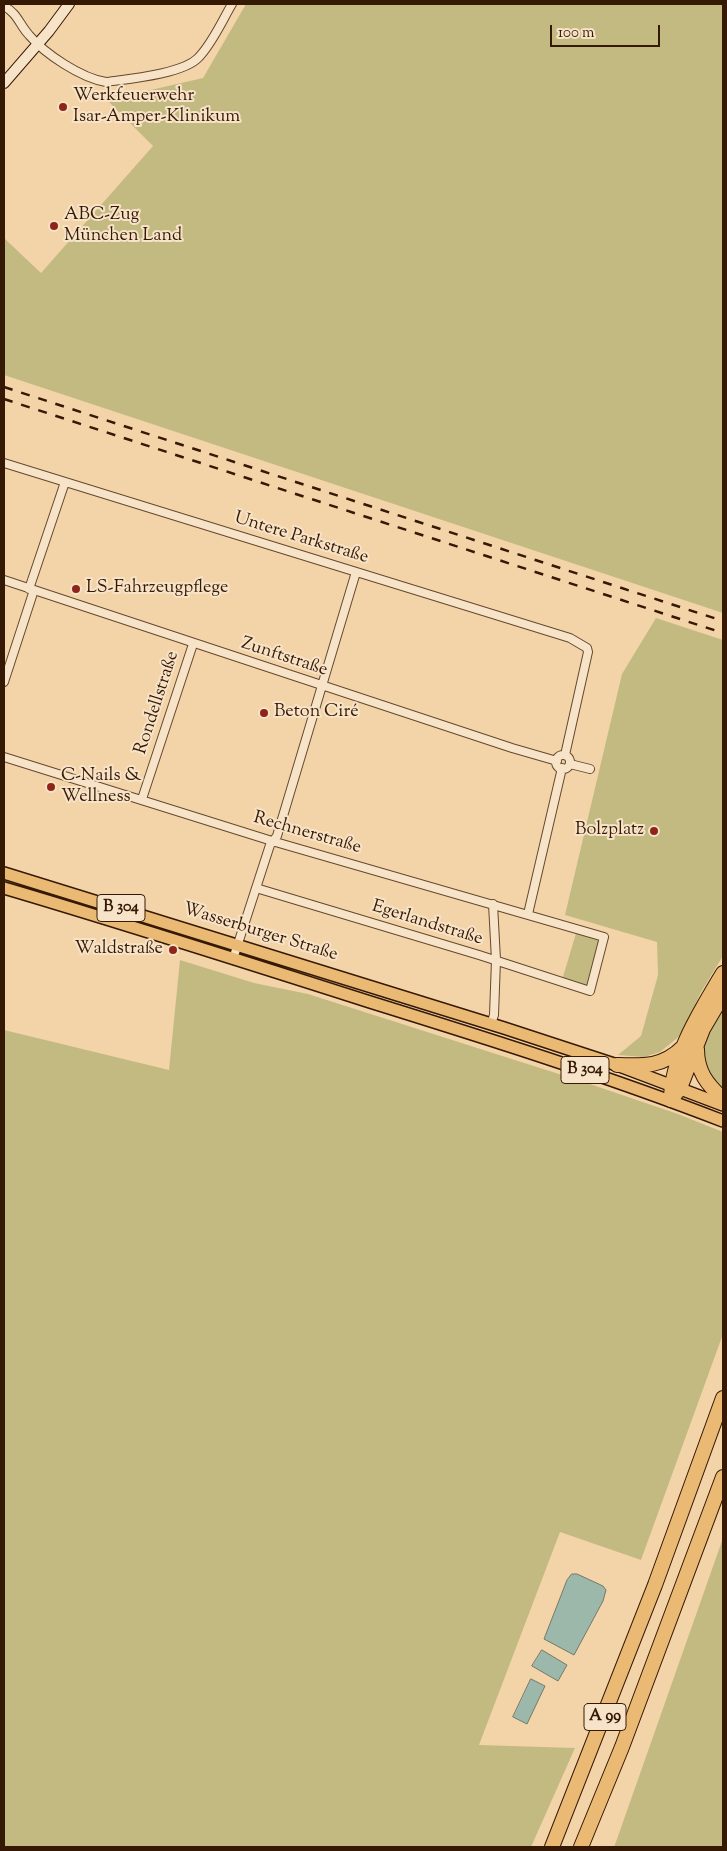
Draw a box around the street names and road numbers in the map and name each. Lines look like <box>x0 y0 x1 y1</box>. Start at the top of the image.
street label: Untere Parkstraße <box>231 508 371 570</box>
street label: Zunftstraße <box>238 634 330 682</box>
street label: Rondellstraße <box>131 649 185 757</box>
street label: Rechnerstraße <box>251 808 363 860</box>
road number: B 304 <box>97 894 145 921</box>
street label: Egerlandstraße <box>369 897 485 951</box>
street label: Wasserburger Straße <box>180 899 340 967</box>
road number: B 304 <box>561 1056 609 1084</box>
road number: A 99 <box>584 1704 626 1730</box>

